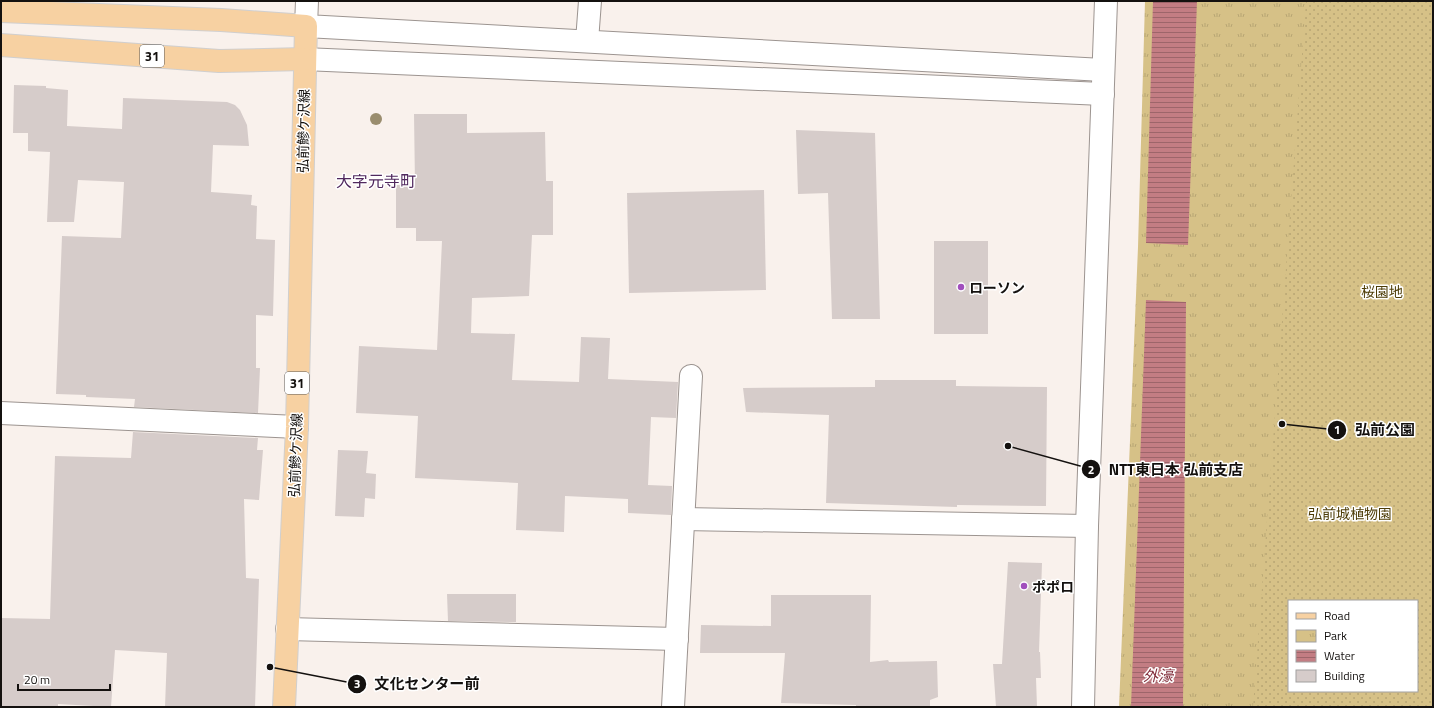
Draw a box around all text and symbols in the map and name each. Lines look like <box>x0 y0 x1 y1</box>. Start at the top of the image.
road number: 31 <box>140 45 164 67</box>
street label: 弘前鰺ケ沢線 <box>292 89 314 173</box>
district label: 大字元寺町 <box>336 169 416 193</box>
place label: ローソン <box>969 277 1025 298</box>
park label: 桜園地 <box>1361 281 1403 302</box>
marker: ローソン <box>956 282 966 292</box>
road number: 31 <box>285 372 309 394</box>
street label: 弘前鰺ケ沢線 <box>283 413 307 497</box>
callout: 弘前公園 <box>1327 416 1423 443</box>
text: 弘前公園 <box>1355 418 1415 441</box>
text: 1 <box>1334 420 1340 439</box>
callout: NTT東日本 弘前支店 <box>1081 456 1252 483</box>
text: NTT東日本 弘前支店 <box>1109 458 1243 481</box>
text: 2 <box>1088 460 1094 479</box>
park label: 弘前城植物園 <box>1308 503 1392 524</box>
place label: ポポロ <box>1032 576 1074 597</box>
marker: ポポロ <box>1019 581 1029 591</box>
legend <box>1288 600 1418 692</box>
text: Road <box>1324 606 1350 625</box>
text: Park <box>1324 626 1347 645</box>
text: Water <box>1324 646 1355 665</box>
water label: 外濠 <box>1143 664 1176 687</box>
scale bar <box>18 666 110 692</box>
text: Building <box>1324 666 1365 685</box>
text: 20 m <box>24 670 50 689</box>
callout: 文化センター前 <box>347 670 488 697</box>
text: 文化センター前 <box>374 672 480 695</box>
text: 3 <box>354 674 360 693</box>

